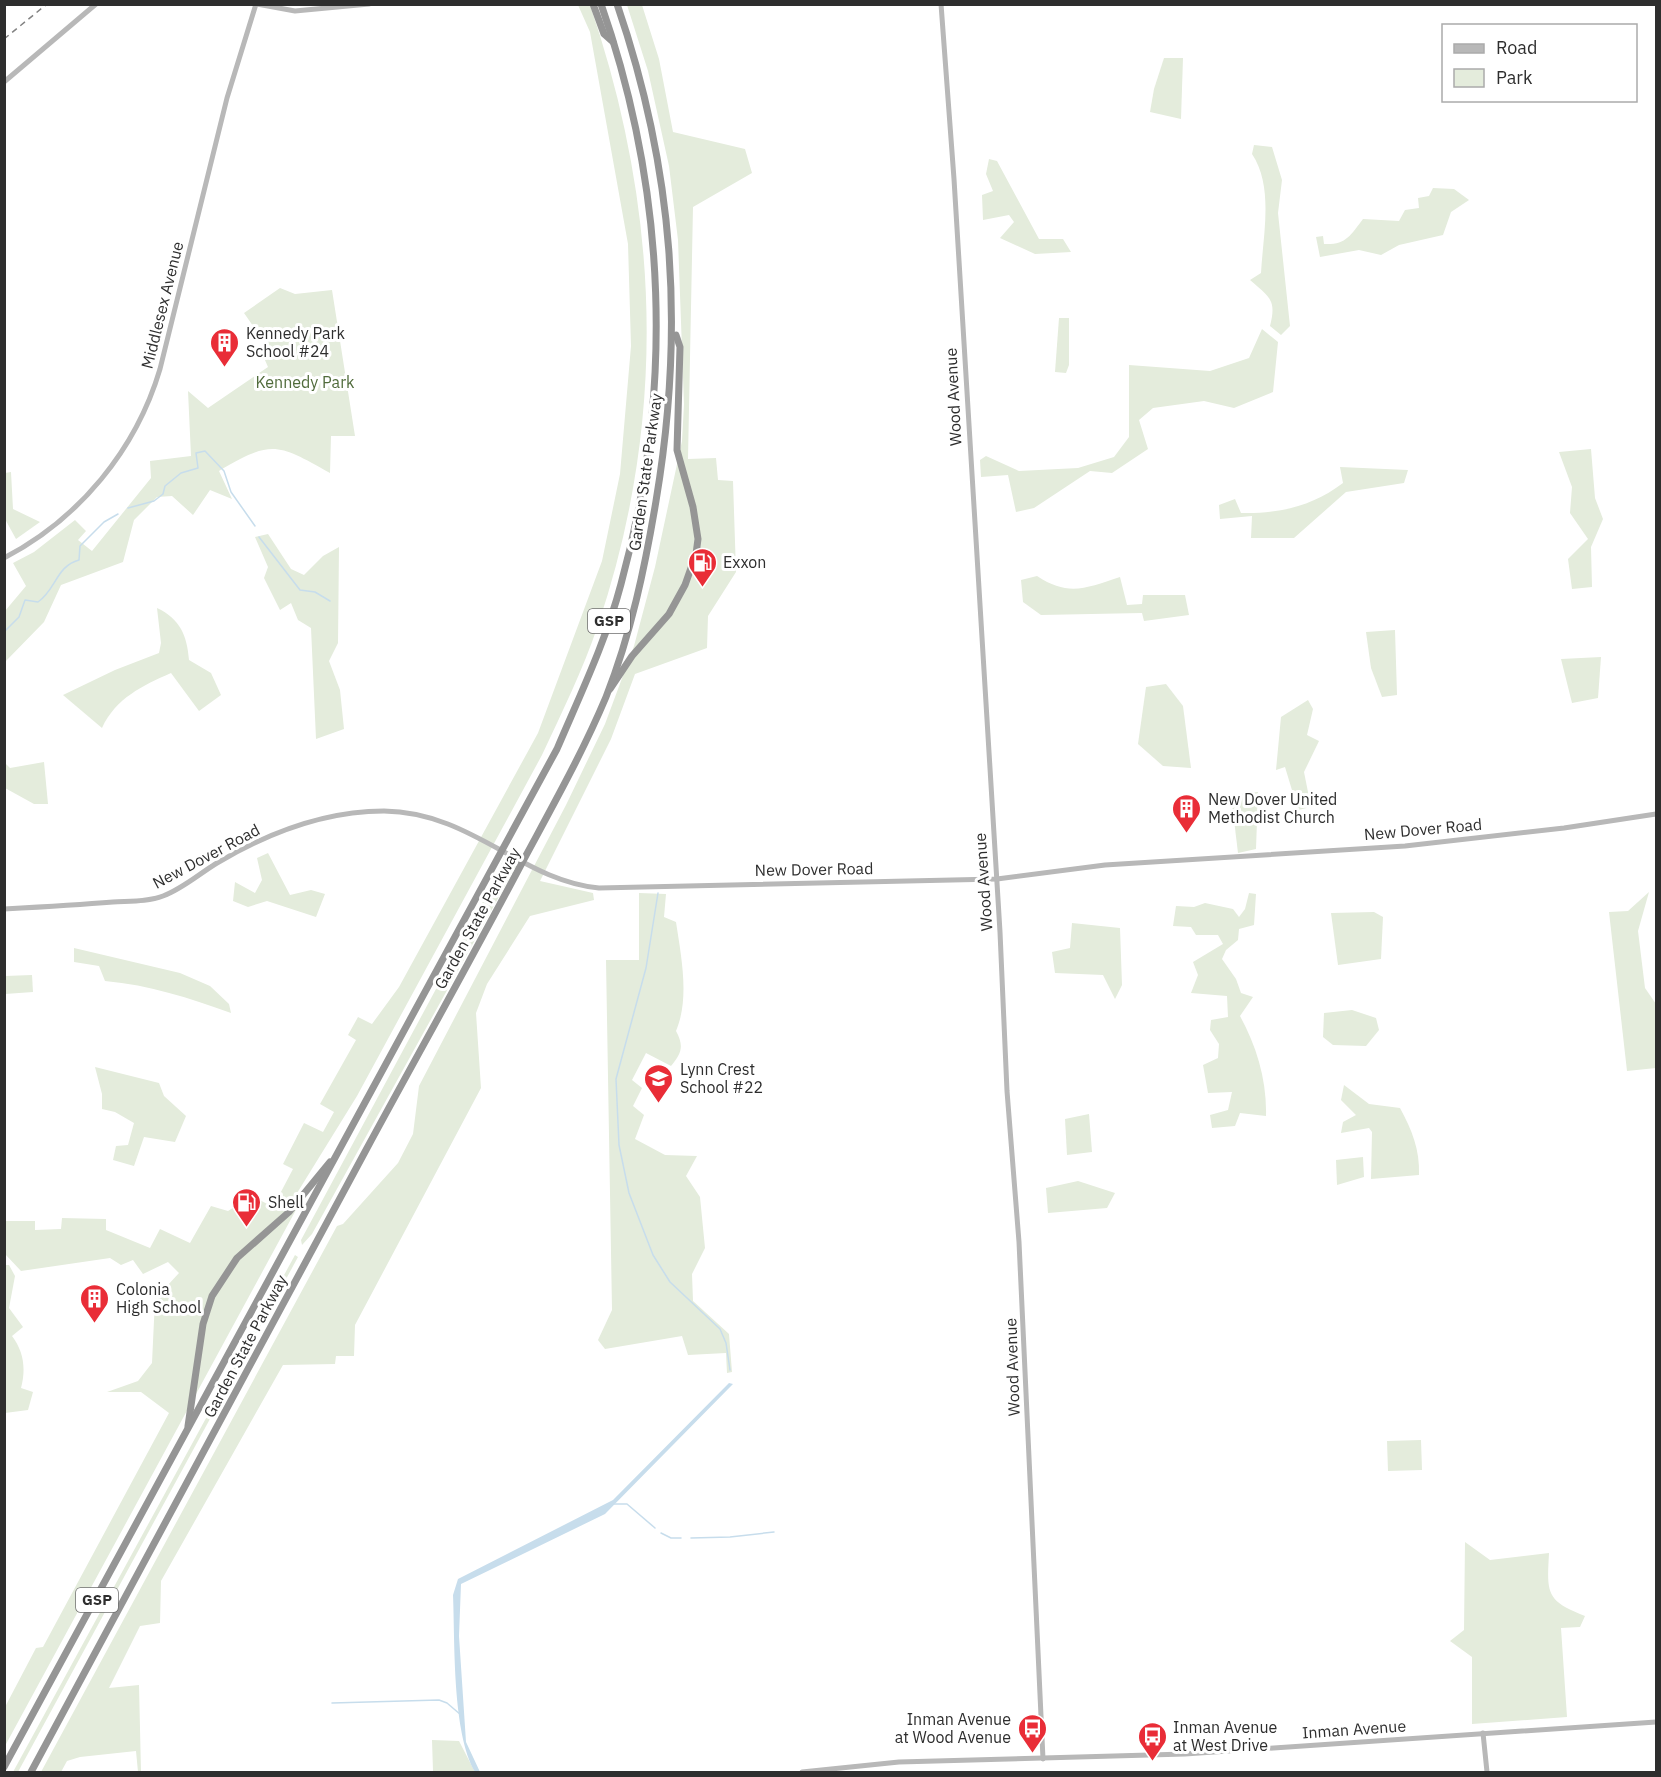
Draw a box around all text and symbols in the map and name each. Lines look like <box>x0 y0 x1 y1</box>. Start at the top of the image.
legend <box>1442 24 1637 102</box>
text: Road <box>1496 36 1537 59</box>
text: Park <box>1496 66 1533 89</box>
street label: Middlesex Avenue <box>137 239 188 371</box>
place label: Kennedy Park School #24 <box>246 323 345 361</box>
building icon: Kennedy Park School #24 <box>209 326 241 368</box>
street label: Wood Avenue <box>940 347 966 447</box>
park label: Kennedy Park <box>256 372 355 392</box>
street label: Garden State Parkway <box>624 392 666 552</box>
fuel station icon: Exxon <box>686 546 718 588</box>
place label: Exxon <box>723 552 766 572</box>
road number: GSP <box>588 609 630 633</box>
place label: New Dover United Methodist Church <box>1208 789 1337 827</box>
building icon: New Dover United Methodist Church <box>1171 792 1203 834</box>
street label: New Dover Road <box>1363 814 1483 844</box>
street label: New Dover Road <box>149 819 263 893</box>
street label: Wood Avenue <box>970 832 996 932</box>
street label: Garden State Parkway <box>430 844 524 992</box>
street label: New Dover Road <box>755 858 873 880</box>
place label: Lynn Crest School #22 <box>680 1059 763 1097</box>
school or university icon: Lynn Crest School #22 <box>643 1062 675 1104</box>
fuel station icon: Shell <box>231 1186 263 1228</box>
place label: Shell <box>268 1192 304 1212</box>
street label: Garden State Parkway <box>199 1271 291 1421</box>
place label: Colonia High School <box>116 1279 201 1317</box>
building icon: Colonia High School <box>79 1282 111 1324</box>
street label: Wood Avenue <box>1000 1317 1024 1417</box>
road number: GSP <box>76 1588 118 1612</box>
place label: Inman Avenue at Wood Avenue <box>895 1709 1011 1747</box>
bus stop icon: Inman Avenue at Wood Avenue <box>1016 1712 1048 1754</box>
street label: Inman Avenue <box>1301 1715 1407 1743</box>
place label: Inman Avenue at West Drive <box>1173 1717 1278 1755</box>
bus stop icon: Inman Avenue at West Drive <box>1136 1720 1168 1762</box>

